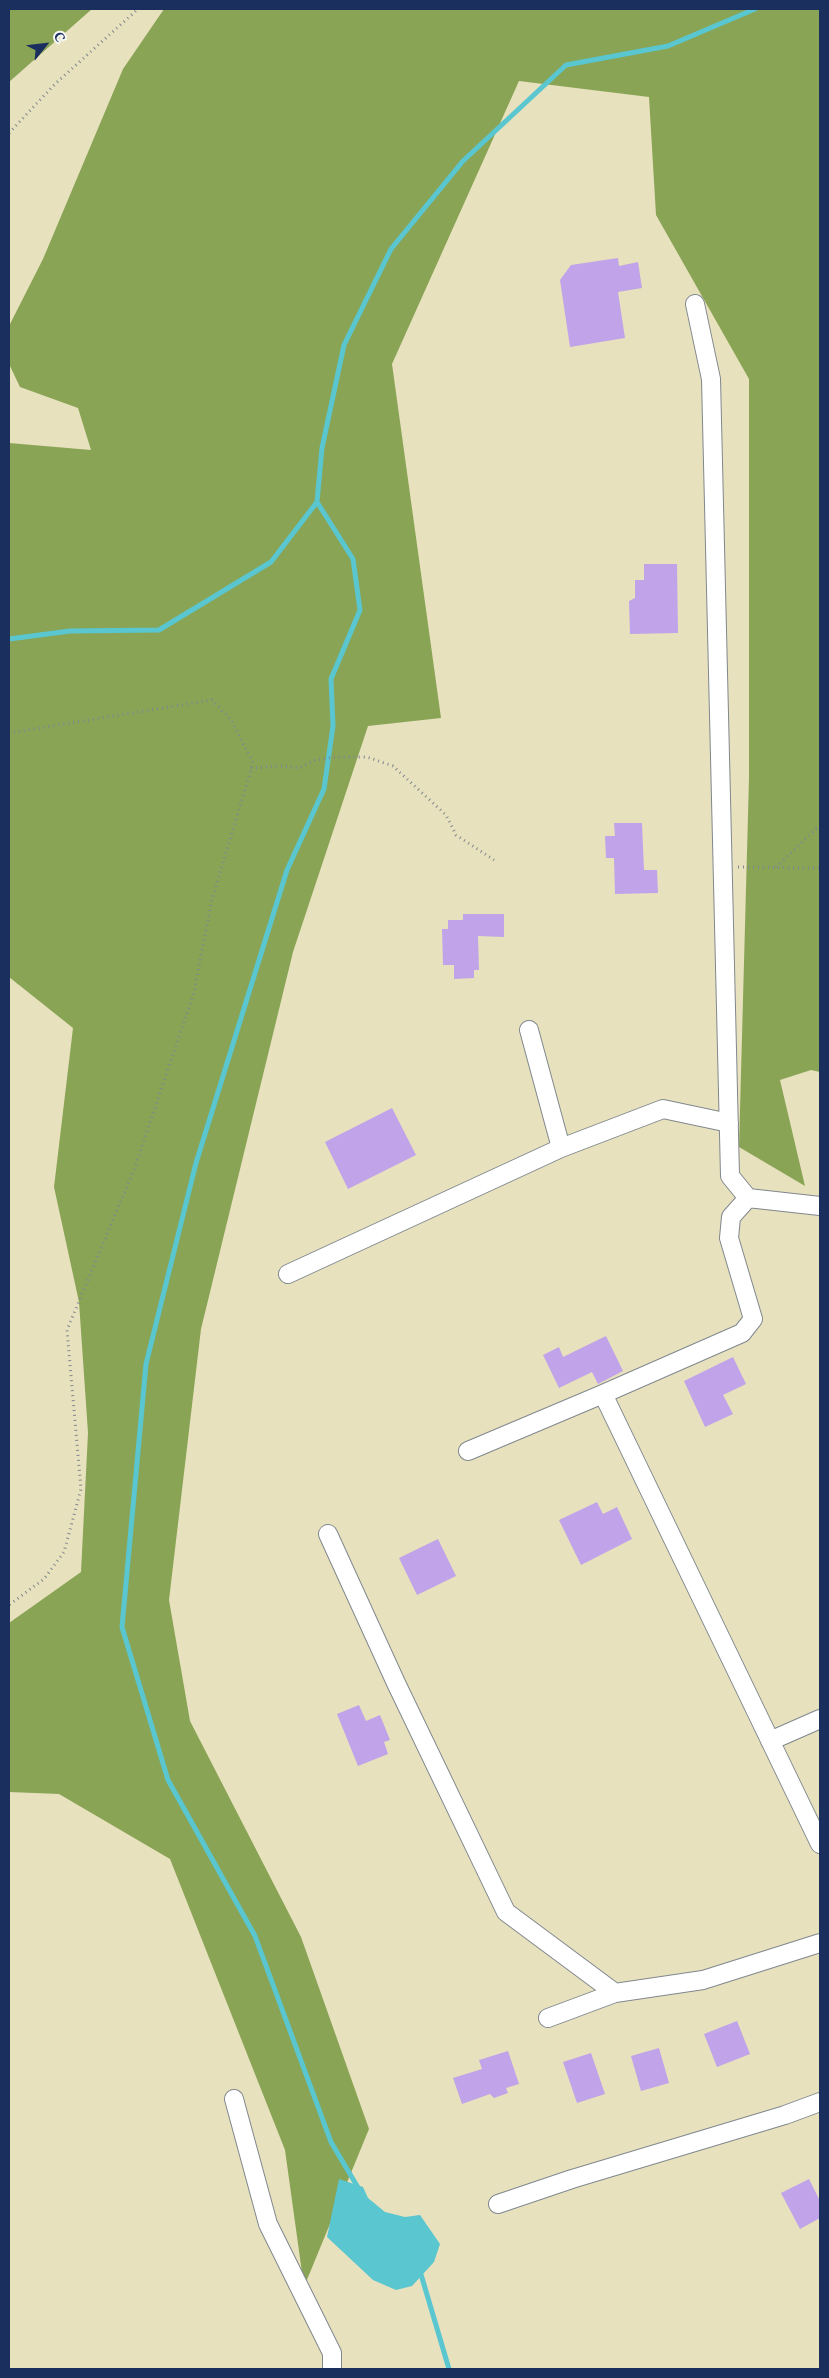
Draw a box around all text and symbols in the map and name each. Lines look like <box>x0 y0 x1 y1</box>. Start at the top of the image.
north arrow <box>20 20 70 70</box>
text: С <box>48 29 69 46</box>

